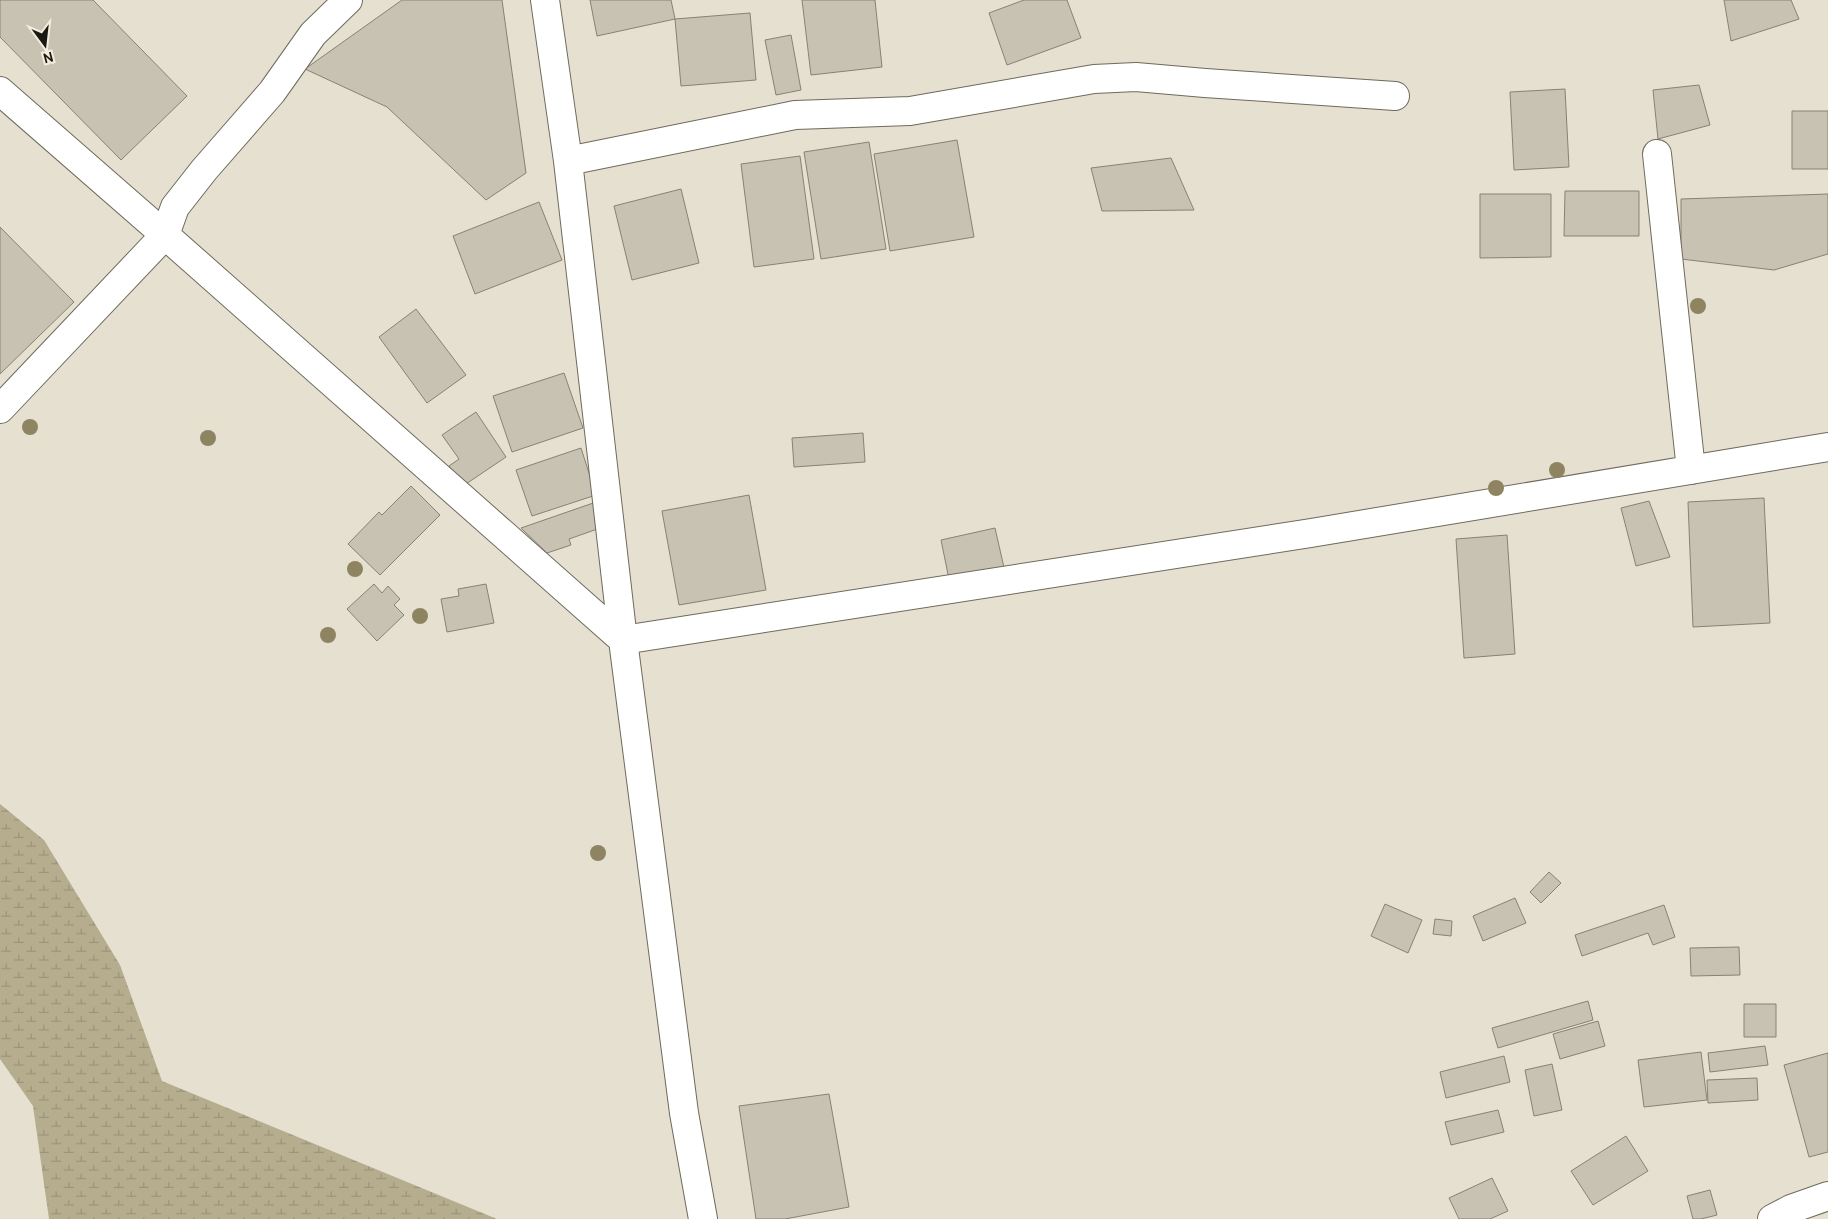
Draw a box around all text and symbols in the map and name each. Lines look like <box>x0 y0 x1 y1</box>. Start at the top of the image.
north arrow <box>20 20 70 70</box>
text: N <box>41 48 55 68</box>

